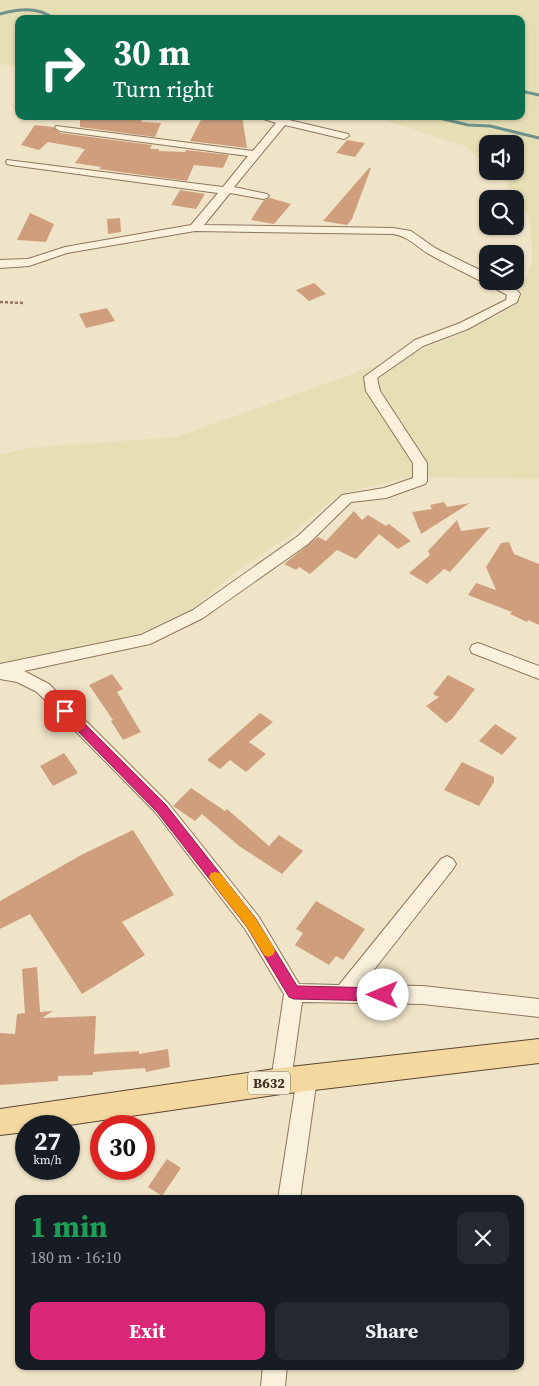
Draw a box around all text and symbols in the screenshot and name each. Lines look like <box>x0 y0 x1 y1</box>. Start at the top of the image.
text: 30 m <box>113 29 190 77</box>
icon: right <box>30 35 95 100</box>
text: Turn right <box>113 74 214 104</box>
map controls <box>479 135 524 290</box>
button: sound <box>479 135 524 180</box>
button: search <box>479 190 524 235</box>
button: layers <box>479 245 524 290</box>
pin <box>44 690 86 732</box>
icon: arrive <box>51 697 79 725</box>
position arrow <box>356 968 408 1020</box>
road number: B632 <box>248 1072 290 1094</box>
speed limit sign: 30 <box>90 1115 155 1180</box>
text: 27 <box>34 1124 61 1158</box>
text: km/h <box>33 1152 62 1168</box>
text: 1 min <box>30 1206 108 1247</box>
button: close <box>457 1212 509 1264</box>
text: 180 m · 16:10 <box>30 1246 121 1268</box>
button: Exit <box>30 1302 265 1360</box>
button: Share <box>275 1302 509 1360</box>

